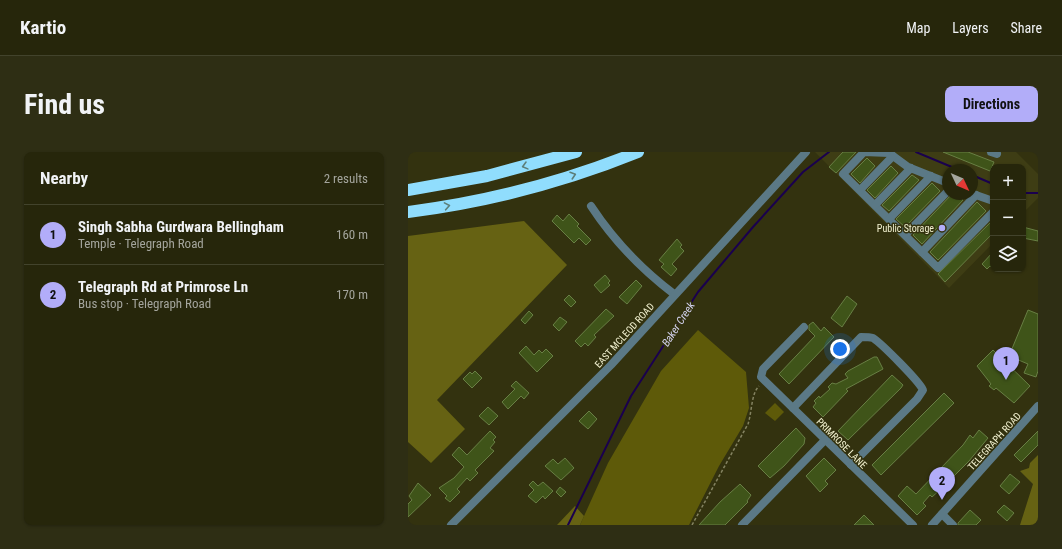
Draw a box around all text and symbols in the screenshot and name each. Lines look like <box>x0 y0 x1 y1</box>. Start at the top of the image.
text: Kartio <box>20 16 66 39</box>
text: Map <box>906 20 930 36</box>
text: Layers <box>952 20 989 36</box>
text: Share <box>1011 20 1042 36</box>
button: Directions <box>945 86 1038 122</box>
text: Find us <box>24 88 105 121</box>
one-way arrow <box>522 161 529 170</box>
north arrow <box>942 164 978 200</box>
map controls <box>990 164 1026 272</box>
button: + <box>990 164 1026 200</box>
text: Nearby <box>40 168 88 188</box>
text: 2 results <box>324 171 368 186</box>
one-way arrow <box>569 172 576 180</box>
button: − <box>990 200 1026 236</box>
one-way arrow <box>443 203 450 211</box>
text: Singh Sabha Gurdwara Bellingham <box>78 218 284 236</box>
place label: Public Storage <box>877 223 934 234</box>
marker: Public Storage <box>937 223 947 233</box>
text: 1 <box>50 227 56 242</box>
text: 160 m <box>336 227 368 242</box>
text: Temple · Telegraph Road <box>78 236 204 251</box>
button: layers <box>990 236 1026 272</box>
text: Telegraph Rd at Primrose Ln <box>78 278 248 296</box>
text: 2 <box>50 287 56 302</box>
text: 170 m <box>336 287 368 302</box>
text: Bus stop · Telegraph Road <box>78 296 211 311</box>
water label: Baker Creek <box>659 299 698 349</box>
street label: EAST MCLEOD ROAD <box>593 301 656 370</box>
your location <box>830 339 850 359</box>
pin: 1 <box>993 347 1019 380</box>
street label: TELEGRAPH ROAD <box>966 410 1023 472</box>
street label: PRIMROSE LANE <box>814 416 869 471</box>
pin: 2 <box>929 467 955 500</box>

